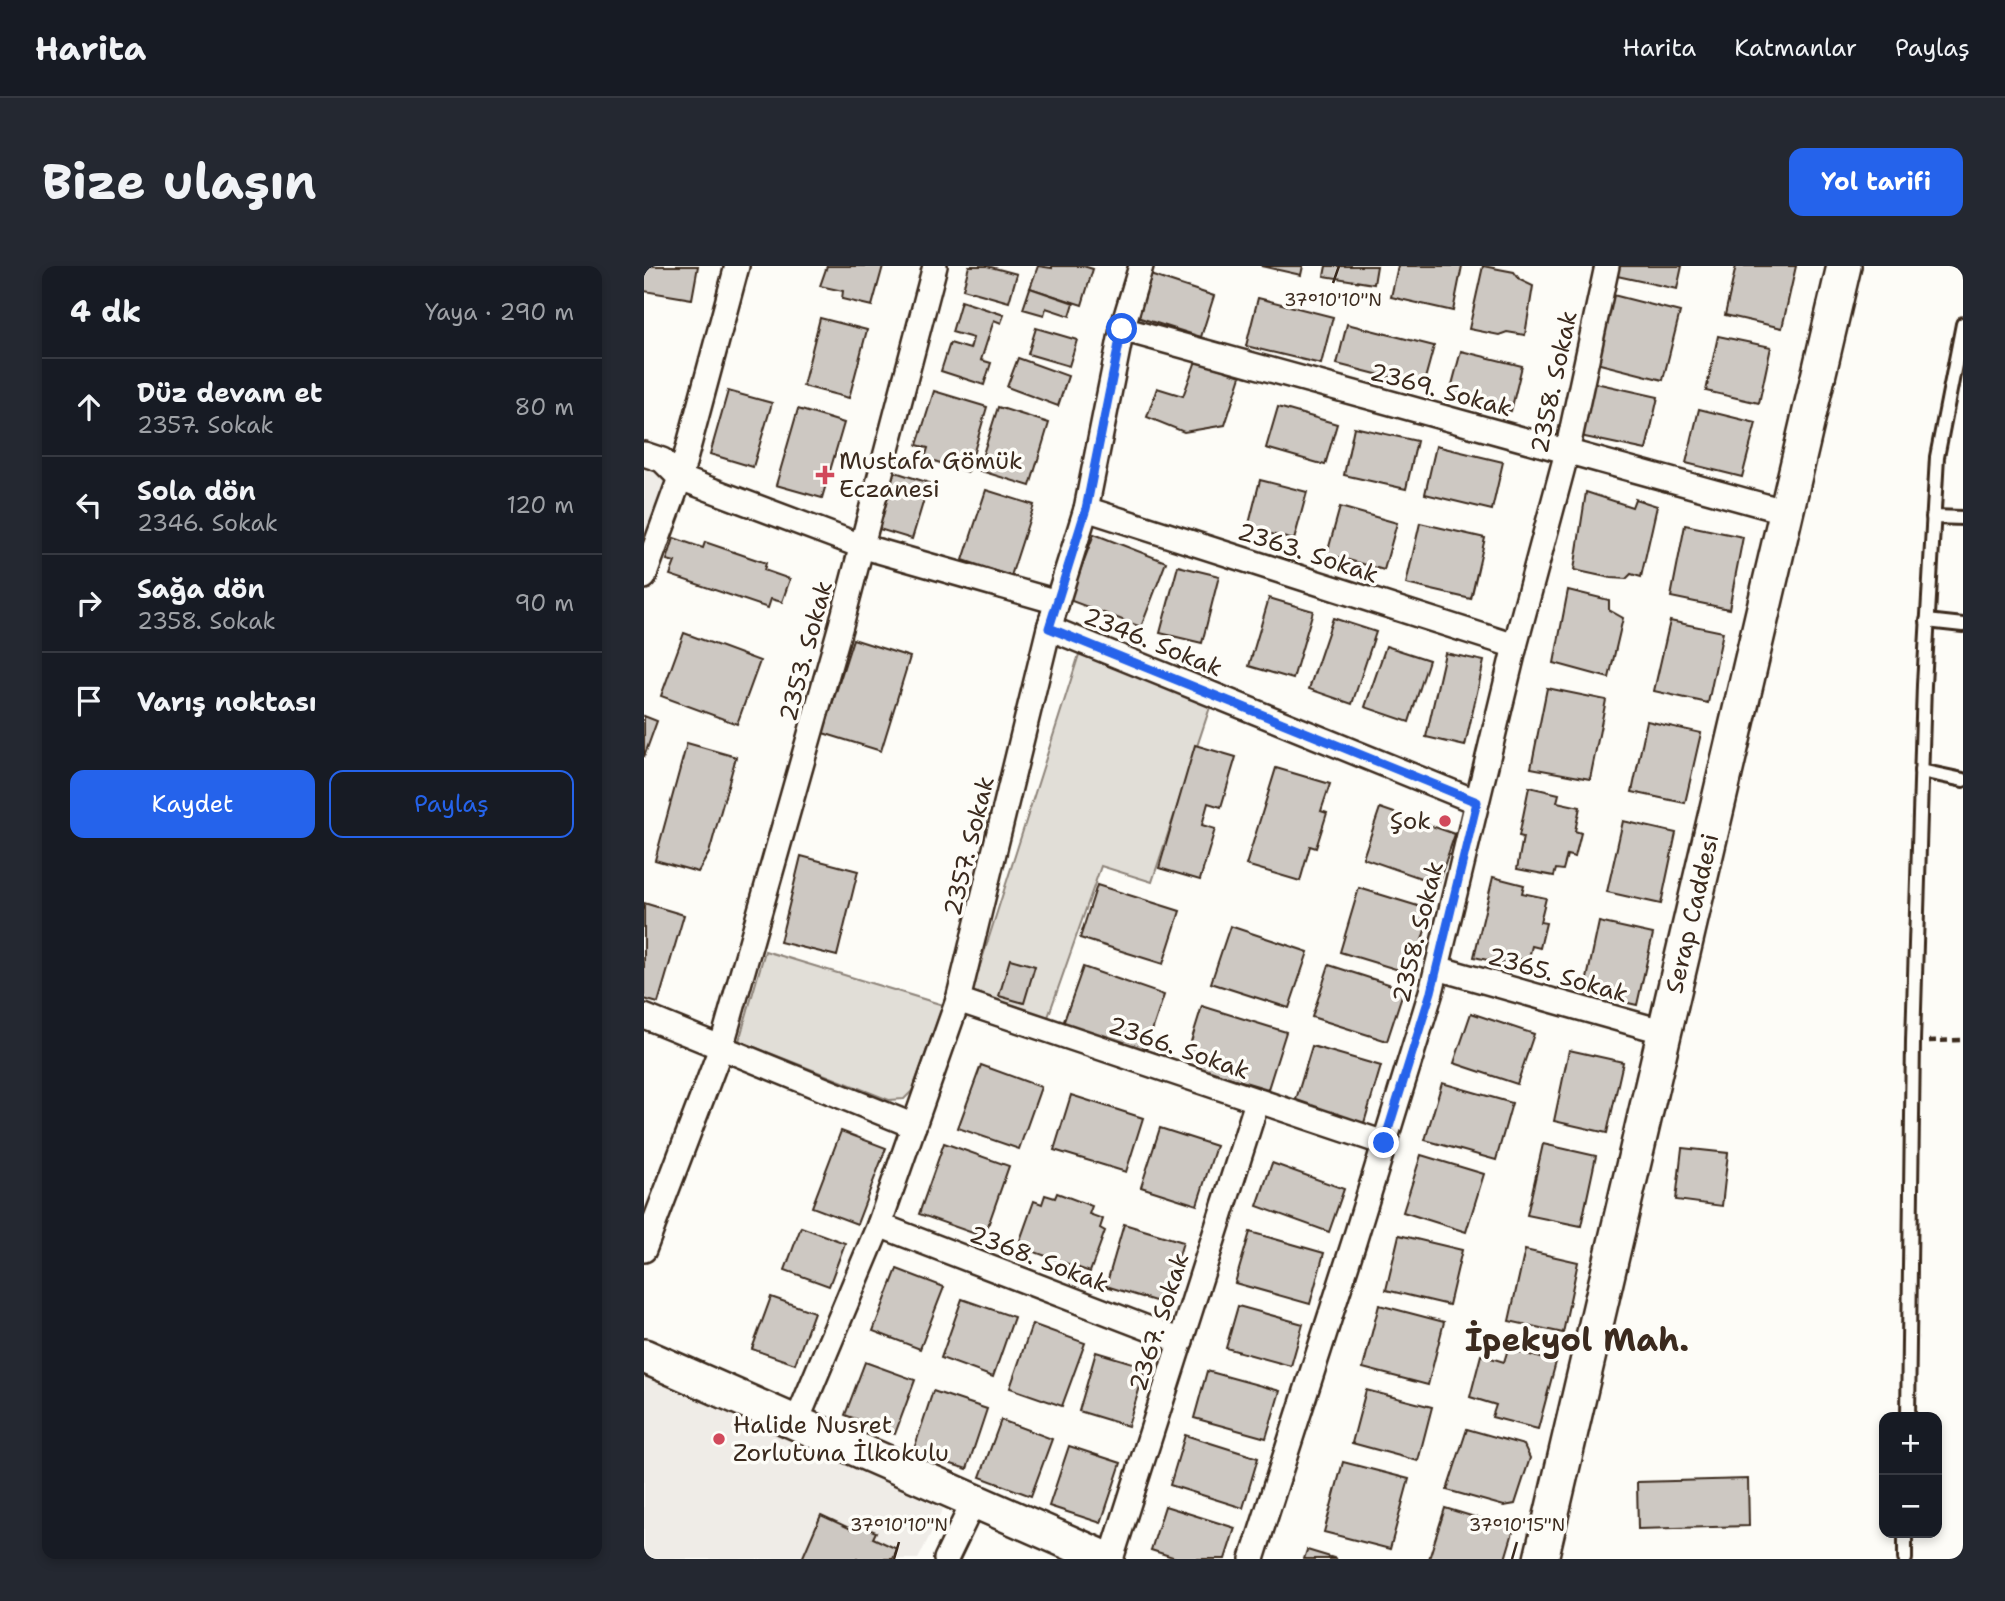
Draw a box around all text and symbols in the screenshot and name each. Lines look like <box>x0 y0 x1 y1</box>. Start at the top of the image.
text: Harita <box>35 26 146 71</box>
text: Harita <box>1623 32 1696 64</box>
text: Katmanlar <box>1734 32 1857 64</box>
text: Paylaş <box>1895 32 1970 64</box>
button: Yol tarifi <box>1789 148 1963 216</box>
text: Bize ulaşın <box>42 149 317 215</box>
text: 37°10'10"N <box>1284 288 1382 312</box>
text: 4 dk <box>70 291 141 332</box>
text: Yaya · 290 m <box>425 297 574 327</box>
street label: 2358. Sokak <box>1523 308 1585 456</box>
route start <box>1106 313 1137 344</box>
street label: 2369. Sokak <box>1366 356 1516 424</box>
text: Düz devam et <box>137 375 322 410</box>
icon: ahead <box>70 388 108 426</box>
text: 80 m <box>515 392 574 422</box>
text: 2357. Sokak <box>137 410 274 440</box>
place label: Mustafa Gömük Eczanesi <box>839 445 1023 505</box>
marker: Mustafa Gömük Eczanesi <box>817 467 833 483</box>
text: Sola dön <box>137 473 256 508</box>
icon: left <box>70 486 108 524</box>
text: 120 m <box>506 490 574 520</box>
text: 2346. Sokak <box>137 508 278 538</box>
street label: 2363. Sokak <box>1234 515 1382 591</box>
text: Sağa dön <box>137 571 265 606</box>
street label: 2353. Sokak <box>772 577 840 725</box>
icon: right <box>70 584 108 622</box>
text: 90 m <box>514 588 574 618</box>
street label: 2346. Sokak <box>1079 600 1227 684</box>
text: 2358. Sokak <box>137 606 276 636</box>
icon: arrive <box>70 682 108 720</box>
text: Varış noktası <box>137 684 317 719</box>
button: Kaydet <box>70 770 315 838</box>
button: Paylaş <box>329 770 574 838</box>
street label: 2357. Sokak <box>936 773 1002 919</box>
place label: Şok <box>1390 805 1431 837</box>
marker: Şok <box>1437 813 1453 829</box>
street label: Serap Caddesi <box>1658 830 1726 997</box>
street label: 2358. Sokak <box>1385 858 1451 1006</box>
street label: 2365. Sokak <box>1484 940 1632 1010</box>
street label: 2366. Sokak <box>1104 1009 1254 1087</box>
route end <box>1368 1127 1399 1158</box>
street label: 2368. Sokak <box>965 1218 1113 1300</box>
street label: 2367. Sokak <box>1122 1249 1196 1395</box>
district label: İpekyol Mah. <box>1465 1318 1689 1361</box>
place label: Halide Nusret Zorlutuna İlkokulu <box>733 1409 949 1469</box>
map controls <box>1879 1412 1942 1538</box>
button: + <box>1879 1412 1942 1475</box>
marker: Halide Nusret Zorlutuna İlkokulu <box>711 1431 727 1447</box>
button: − <box>1879 1475 1942 1538</box>
text: 37°10'10"N <box>850 1513 948 1537</box>
text: 37°10'15"N <box>1469 1513 1565 1537</box>

